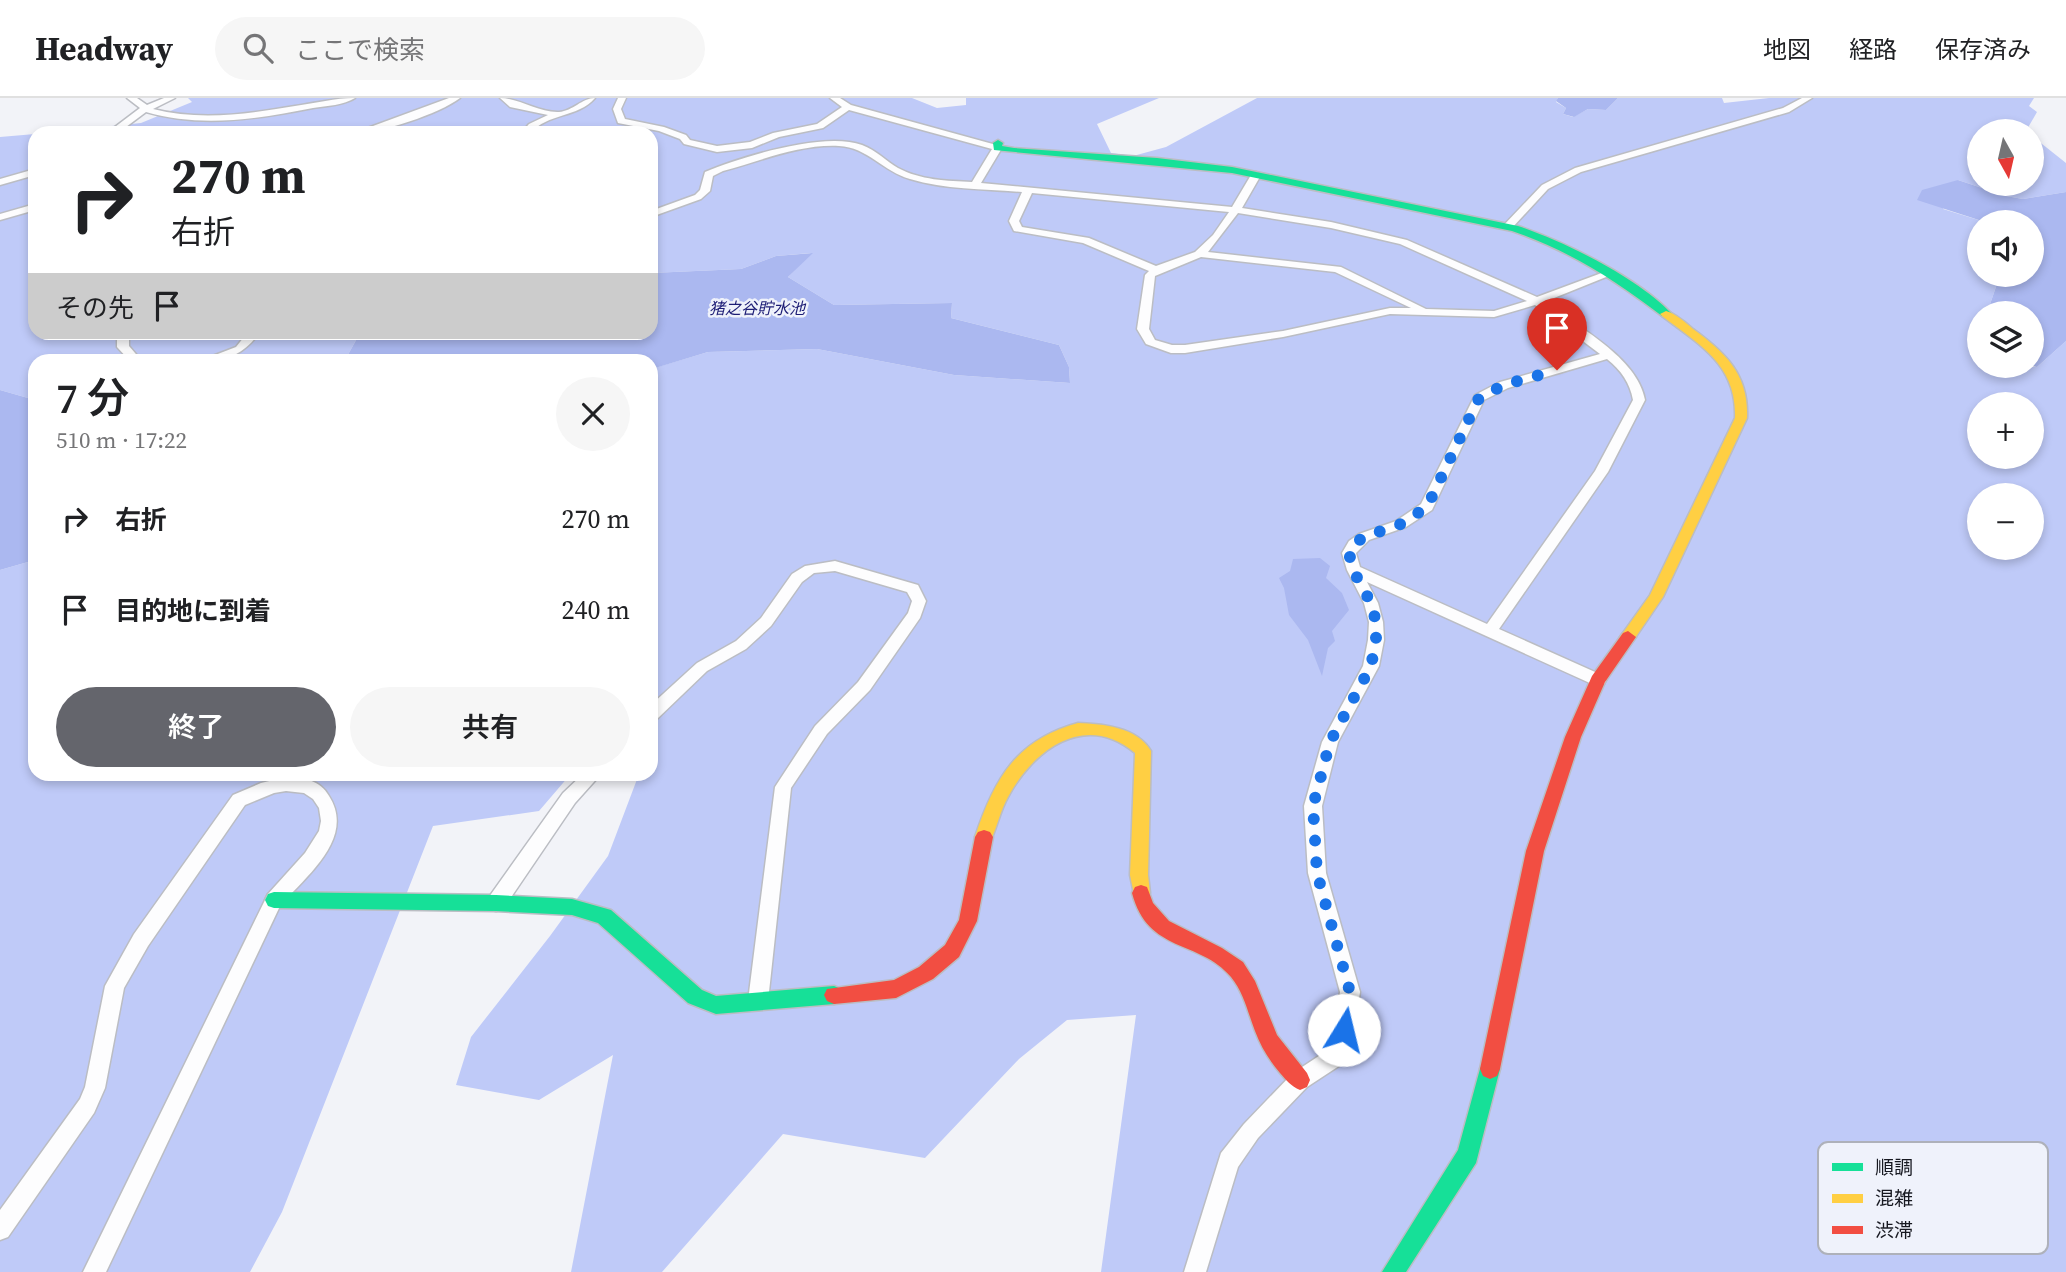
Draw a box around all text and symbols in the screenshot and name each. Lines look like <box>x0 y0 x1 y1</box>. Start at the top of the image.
search box <box>215 17 705 80</box>
text: Headway <box>35 26 173 71</box>
icon: search <box>239 29 277 67</box>
text: ここで検索 <box>295 32 425 68</box>
text: 地図 <box>1763 33 1811 66</box>
text: 経路 <box>1849 33 1897 66</box>
text: 保存済み <box>1935 33 2031 66</box>
north arrow <box>1967 119 2044 196</box>
map controls <box>1967 119 2044 560</box>
text: 270 m <box>171 142 306 209</box>
icon: right <box>56 154 147 245</box>
text: 右折 <box>171 210 235 254</box>
button: sound <box>1967 210 2044 287</box>
icon: arrive <box>148 287 186 325</box>
text: その先 <box>56 290 134 326</box>
water label: 猪之谷貯水池 <box>709 297 807 319</box>
pin <box>1527 298 1587 370</box>
button: layers <box>1967 301 2044 378</box>
icon: arrive <box>1538 309 1576 347</box>
text: 7 分 <box>56 369 129 427</box>
button: close <box>556 377 630 451</box>
button: + <box>1967 392 2044 469</box>
text: 510 m · 17:22 <box>56 424 187 456</box>
button: − <box>1967 483 2044 560</box>
icon: right <box>56 500 94 538</box>
text: 270 m <box>562 501 630 537</box>
text: 右折 <box>115 502 167 538</box>
icon: arrive <box>56 591 94 629</box>
text: 240 m <box>562 592 630 628</box>
text: 目的地に到着 <box>115 593 271 629</box>
button: 終了 <box>56 687 336 767</box>
button: 共有 <box>350 687 630 767</box>
position arrow <box>1307 993 1381 1067</box>
legend <box>1818 1142 2048 1254</box>
text: 順調 <box>1875 1154 1913 1180</box>
text: 混雑 <box>1875 1185 1913 1211</box>
text: 渋滞 <box>1875 1217 1913 1243</box>

